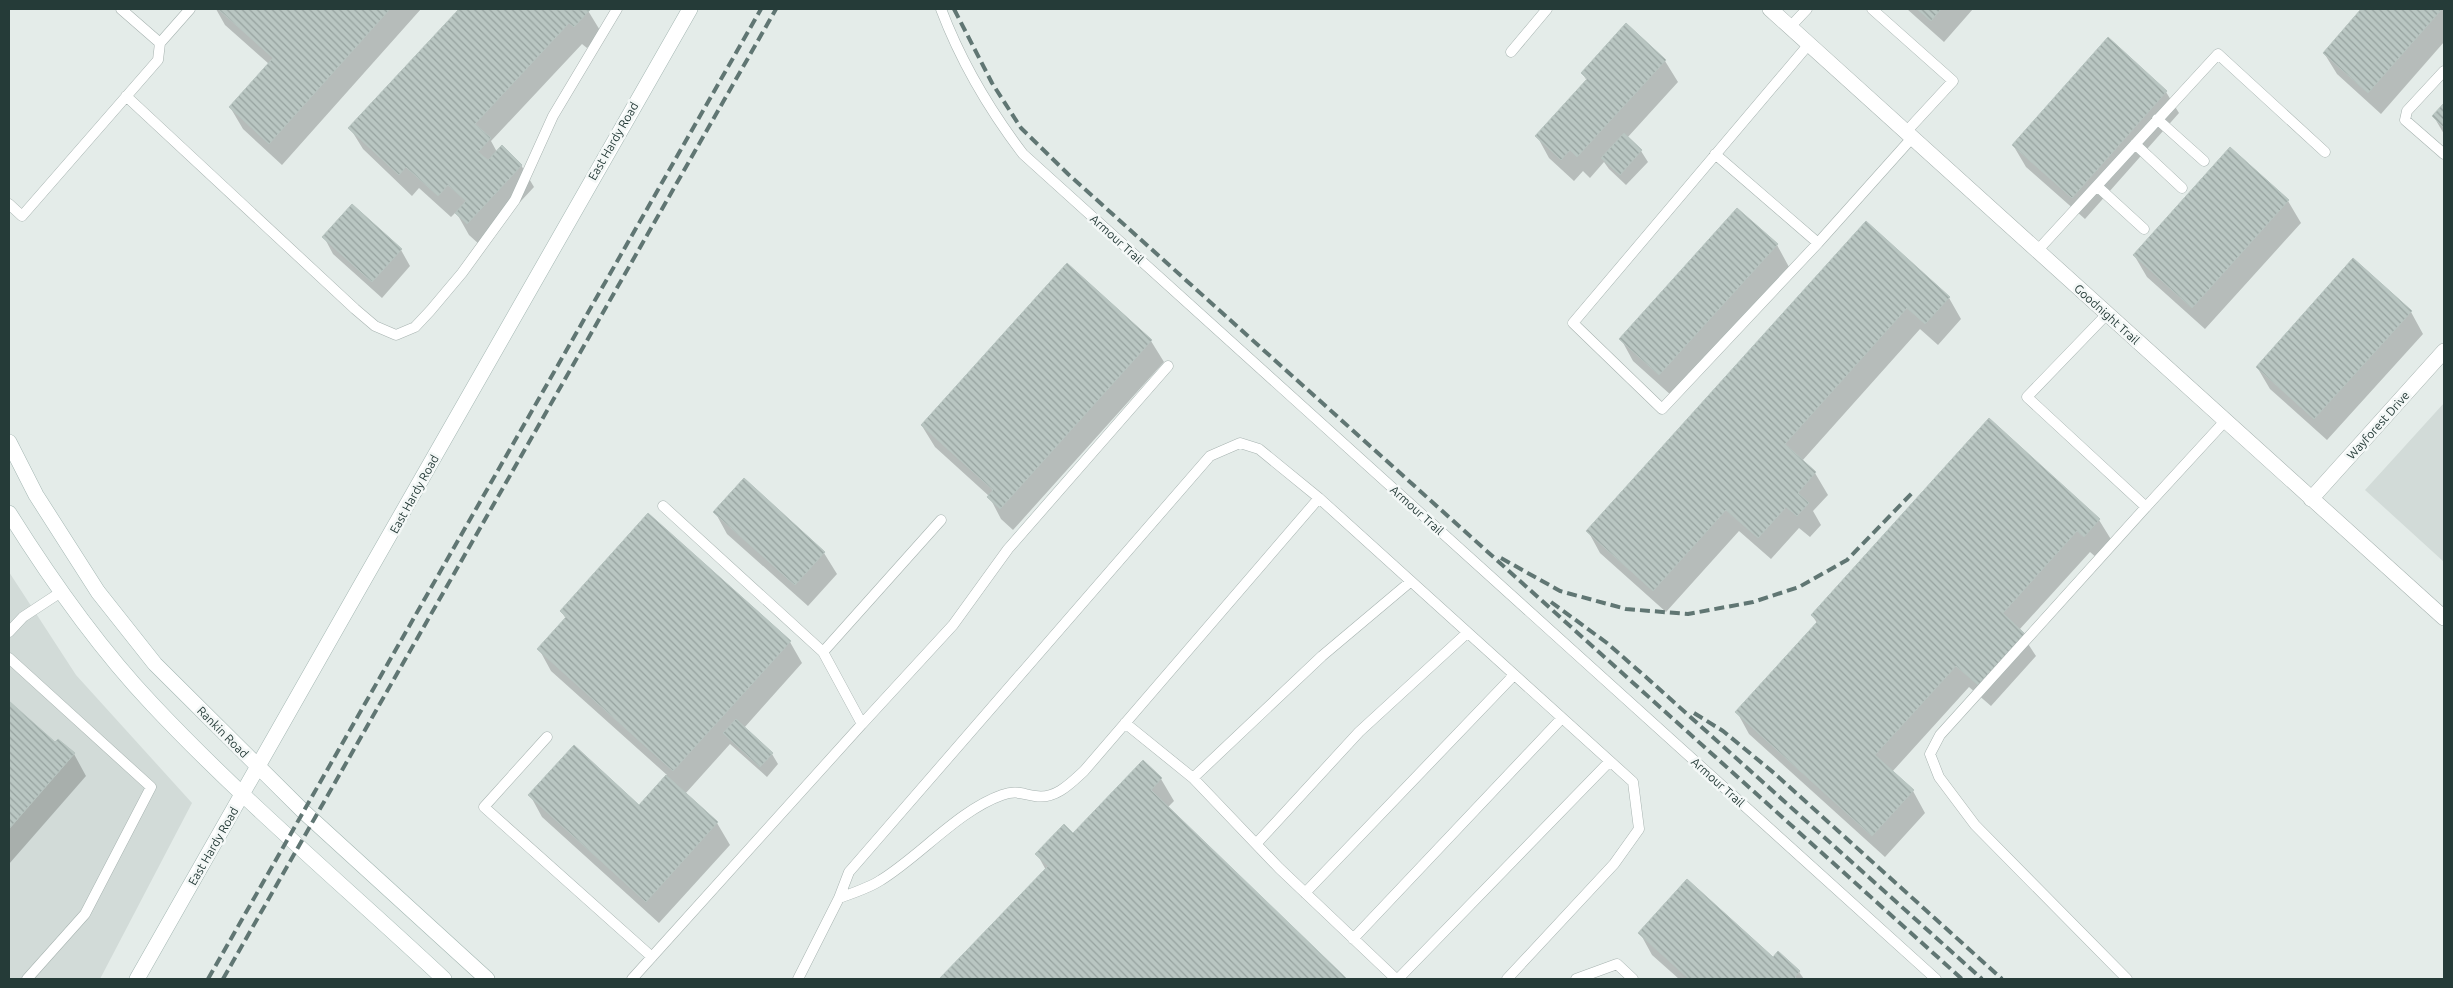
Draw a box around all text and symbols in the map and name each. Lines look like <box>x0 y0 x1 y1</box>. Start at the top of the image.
street label: East Hardy Road <box>585 100 641 182</box>
street label: Armour Trail <box>1088 212 1146 266</box>
street label: Goodnight Trail <box>2072 281 2142 347</box>
street label: Wayforest Drive <box>2344 388 2412 462</box>
street label: East Hardy Road <box>387 452 441 536</box>
street label: Armour Trail <box>1388 483 1446 537</box>
street label: Rankin Road <box>195 704 251 760</box>
street label: Armour Trail <box>1689 755 1747 809</box>
street label: East Hardy Road <box>185 805 241 887</box>

